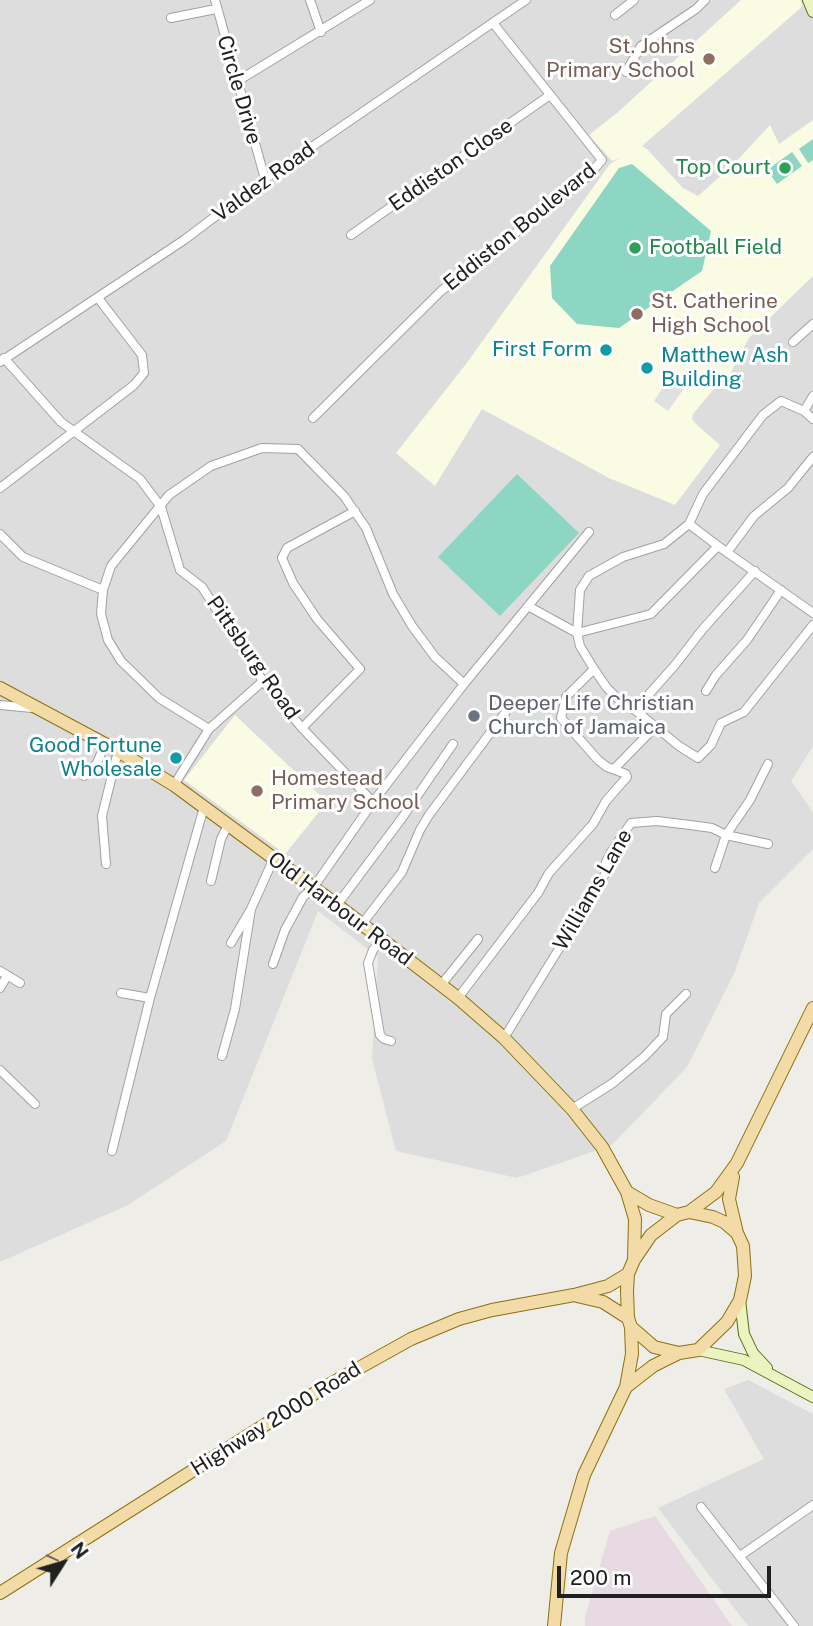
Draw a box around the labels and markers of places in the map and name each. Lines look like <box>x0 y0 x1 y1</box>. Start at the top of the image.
place label: St. Johns Primary School <box>546 34 695 84</box>
marker: St. Johns Primary School <box>701 51 717 67</box>
place label: Top Court <box>676 155 771 181</box>
marker: Top Court <box>777 160 793 176</box>
place label: Football Field <box>649 235 782 261</box>
marker: Football Field <box>627 240 643 256</box>
place label: St. Catherine High School <box>651 289 778 339</box>
marker: St. Catherine High School <box>629 306 645 322</box>
place label: First Form <box>492 337 592 363</box>
marker: First Form <box>598 342 614 358</box>
place label: Matthew Ash Building <box>661 343 789 393</box>
marker: Matthew Ash Building <box>639 360 655 376</box>
place label: Deeper Life Christian Church of Jamaica <box>488 691 694 741</box>
marker: Deeper Life Christian Church of Jamaica <box>466 708 482 724</box>
place label: Good Fortune Wholesale <box>29 733 162 783</box>
marker: Good Fortune Wholesale <box>168 750 184 766</box>
place label: Homestead Primary School <box>271 766 420 816</box>
marker: Homestead Primary School <box>249 783 265 799</box>

